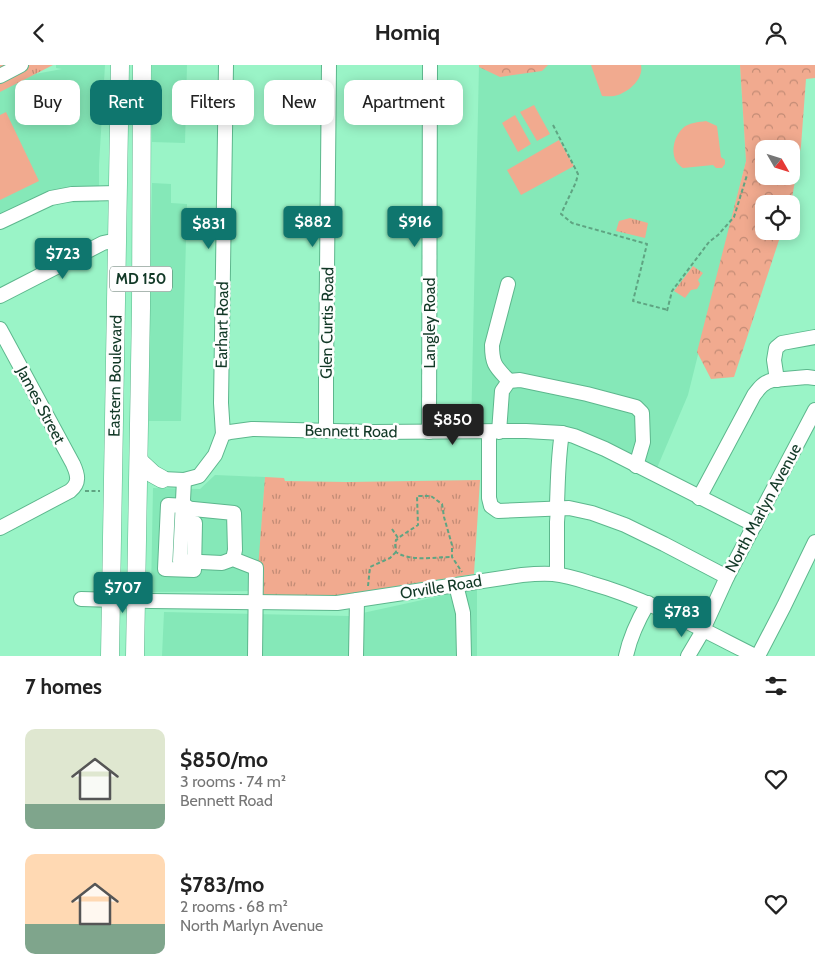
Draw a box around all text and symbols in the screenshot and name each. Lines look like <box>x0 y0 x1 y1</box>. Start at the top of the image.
icon: back <box>25 19 53 47</box>
text: Homiq <box>375 19 440 46</box>
icon: person <box>762 19 790 47</box>
chip: Buy <box>15 80 80 125</box>
chip: Rent <box>90 80 162 125</box>
chip: Filters <box>172 80 254 125</box>
chip: New <box>264 80 334 125</box>
chip: Apartment <box>344 80 463 125</box>
north arrow <box>755 140 800 185</box>
map controls <box>755 140 800 240</box>
button: locate <box>755 195 800 240</box>
pin: $882 <box>283 205 343 248</box>
pin: $916 <box>385 205 445 248</box>
pin: $831 <box>179 207 239 250</box>
text: $882 <box>294 212 332 231</box>
text: $916 <box>398 212 432 231</box>
text: $831 <box>192 214 226 233</box>
pin: $723 <box>33 237 93 280</box>
text: $723 <box>46 244 80 263</box>
road number: MD 150 <box>110 267 172 291</box>
street label: Glen Curtis Road <box>317 267 337 379</box>
street label: Langley Road <box>420 278 439 368</box>
street label: Earhart Road <box>212 281 232 369</box>
street label: Eastern Boulevard <box>104 315 126 437</box>
street label: James Street <box>12 362 70 448</box>
pin: $850 <box>423 403 483 446</box>
text: $850 <box>434 410 472 429</box>
street label: Bennett Road <box>304 421 398 441</box>
street label: North Marlyn Avenue <box>721 440 805 576</box>
pin: $707 <box>93 571 153 614</box>
street label: Orville Road <box>399 571 483 603</box>
text: $707 <box>105 578 141 597</box>
pin: $783 <box>652 595 712 638</box>
text: $783 <box>664 602 700 621</box>
icon: filters <box>762 672 790 700</box>
text: 7 homes <box>25 674 102 699</box>
text: $850/mo <box>180 747 268 772</box>
icon: home <box>65 749 125 809</box>
icon: heart <box>762 765 790 793</box>
text: 3 rooms · 74 m² <box>180 772 286 791</box>
text: Bennett Road <box>180 791 273 810</box>
text: $783/mo <box>180 872 264 897</box>
icon: home <box>65 874 125 934</box>
icon: heart <box>762 890 790 918</box>
text: 2 rooms · 68 m² <box>180 897 288 916</box>
text: North Marlyn Avenue <box>180 916 323 935</box>

